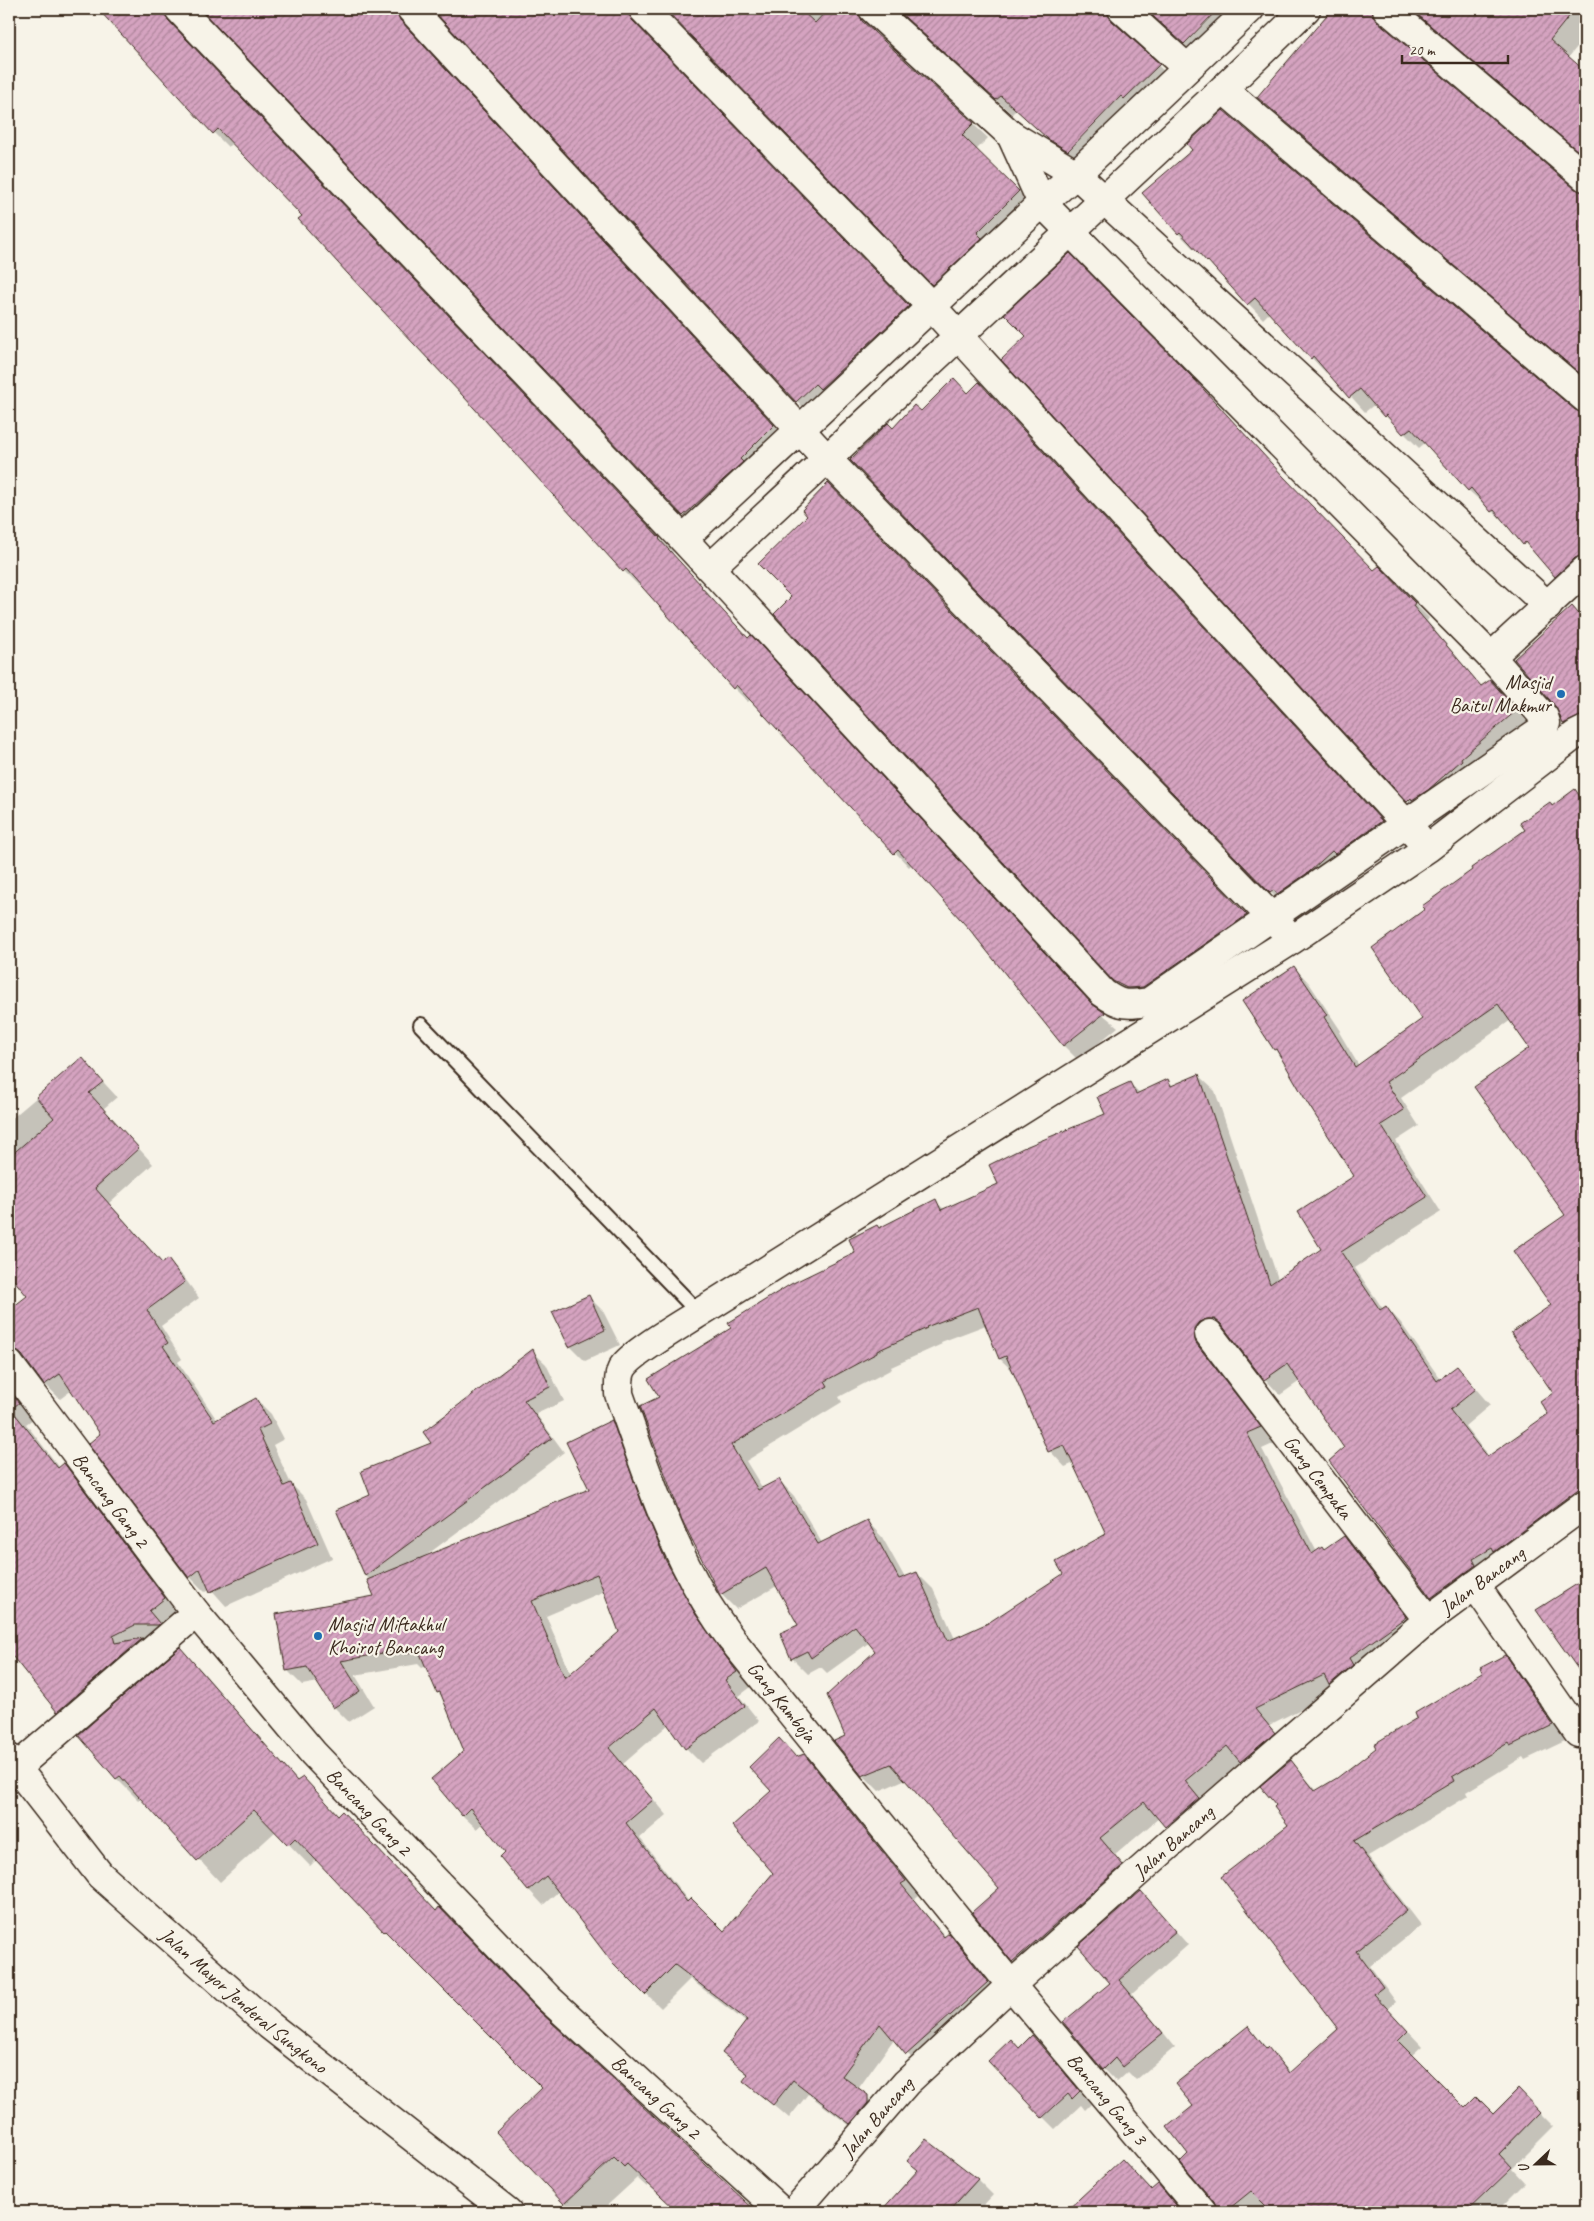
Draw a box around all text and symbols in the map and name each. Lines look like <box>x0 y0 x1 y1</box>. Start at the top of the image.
scale bar <box>1402 32 1508 64</box>
text: 20 m <box>1409 41 1436 60</box>
place label: Masjid Baitul Makmur <box>1450 670 1554 718</box>
marker: Masjid Baitul Makmur <box>1555 688 1567 700</box>
street label: Gang Cempaka <box>1279 1430 1359 1525</box>
street label: Bancang Gang 2 <box>67 1448 156 1554</box>
street label: Jalan Bancang <box>1434 1539 1531 1620</box>
place label: Masjid Miftakhul Khoirot Bancang <box>328 1612 448 1660</box>
marker: Masjid Miftakhul Khoirot Bancang <box>312 1630 324 1642</box>
street label: Gang Kamboja <box>742 1657 823 1748</box>
street label: Bancang Gang 2 <box>321 1762 418 1862</box>
street label: Jalan Bancang <box>1127 1798 1220 1884</box>
street label: Jalan Mayor Jenderal Sungkono <box>154 1921 333 2079</box>
street label: Bancang Gang 3 <box>1061 2048 1154 2151</box>
street label: Bancang Gang 2 <box>606 2050 707 2145</box>
street label: Jalan Bancang <box>834 2069 919 2163</box>
north arrow <box>1512 2138 1562 2188</box>
text: U <box>1514 2159 1534 2175</box>

